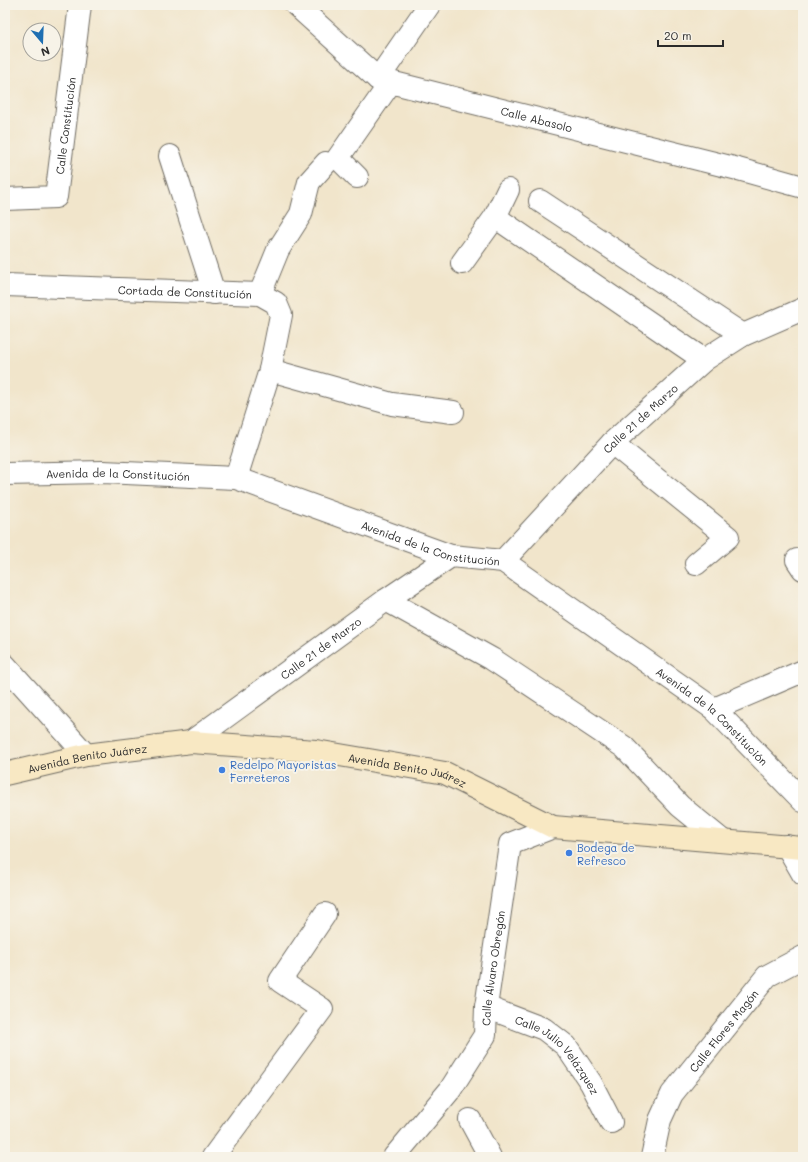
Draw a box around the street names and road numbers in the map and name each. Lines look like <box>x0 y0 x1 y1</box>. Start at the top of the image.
street label: Calle Constitución <box>51 76 78 175</box>
street label: Calle Abasolo <box>499 103 574 135</box>
street label: Cortada de Constitución <box>118 281 252 301</box>
street label: Calle 21 de Marzo <box>599 380 681 456</box>
street label: Avenida de la Constitución <box>46 464 190 483</box>
street label: Avenida de la Constitución <box>359 517 501 568</box>
street label: Calle 21 de Marzo <box>277 613 364 682</box>
street label: Avenida de la Constitución <box>653 663 772 768</box>
street label: Avenida Benito Juárez <box>26 740 148 776</box>
street label: Avenida Benito Juárez <box>347 749 469 790</box>
street label: Calle Álvaro Obregón <box>478 909 508 1026</box>
street label: Calle Flores Magón <box>685 986 761 1075</box>
street label: Calle Julio Velázquez <box>513 1011 603 1097</box>

